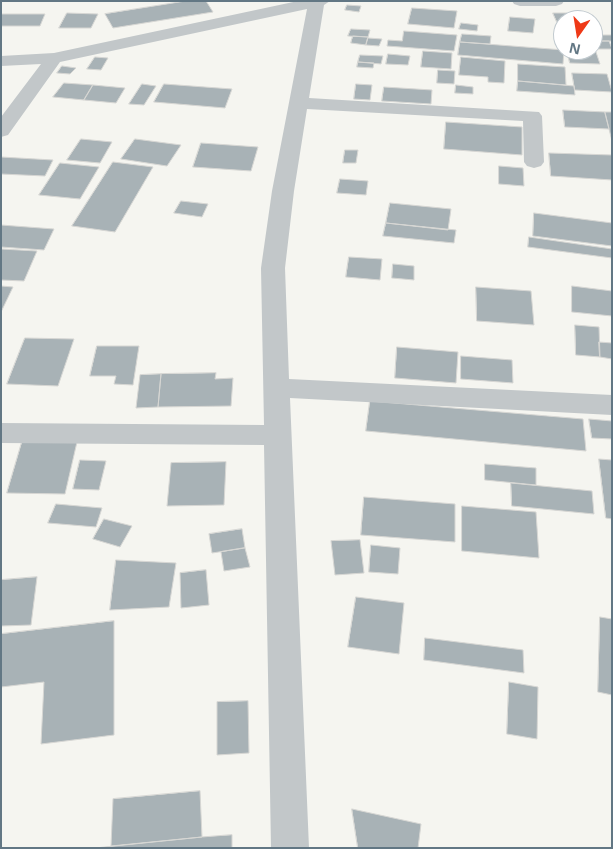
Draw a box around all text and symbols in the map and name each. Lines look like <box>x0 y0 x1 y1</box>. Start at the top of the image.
north arrow <box>553 10 603 60</box>
text: N <box>567 39 582 60</box>

